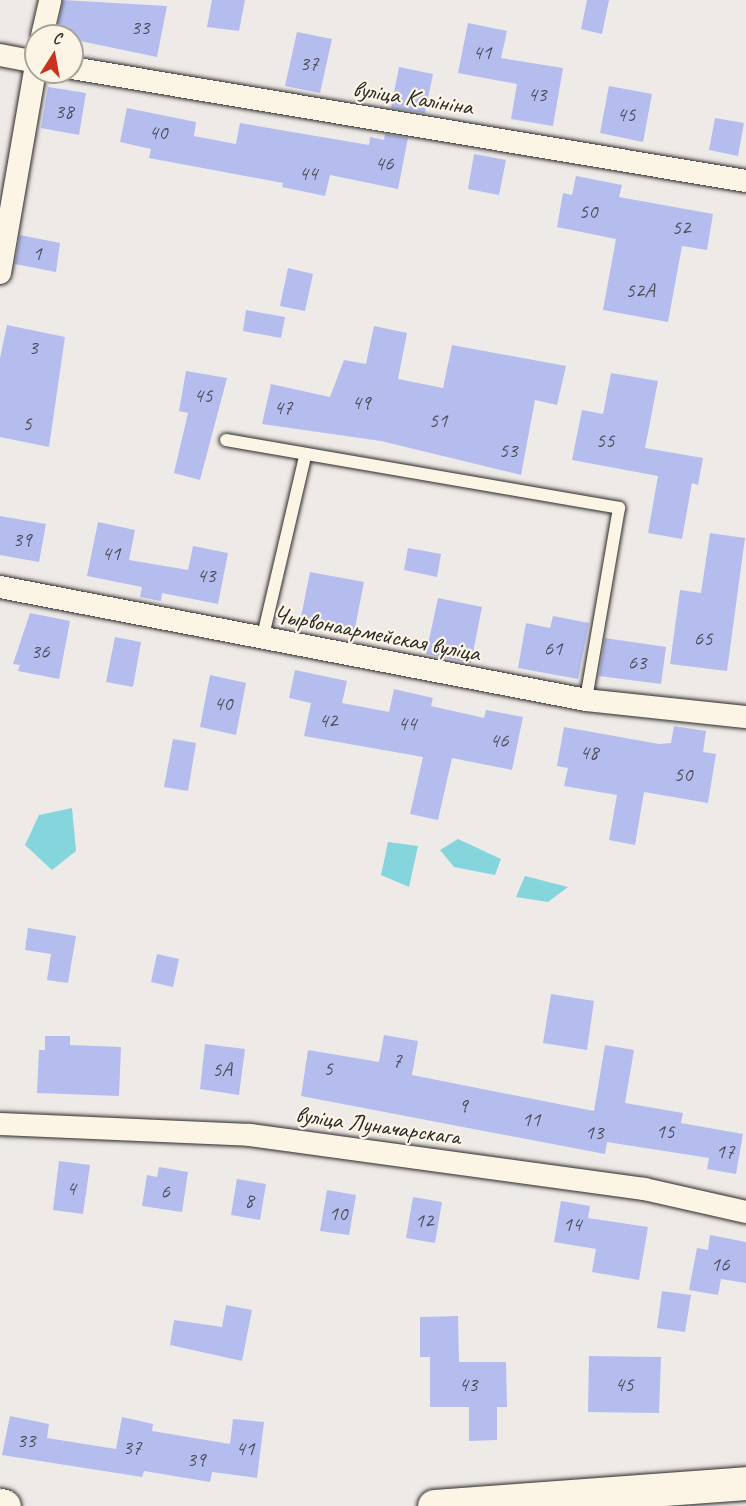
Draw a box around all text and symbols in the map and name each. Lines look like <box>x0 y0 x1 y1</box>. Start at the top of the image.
house number: 33 <box>131 14 149 40</box>
north arrow <box>24 24 84 84</box>
text: С <box>51 28 63 49</box>
house number: 41 <box>473 39 491 65</box>
house number: 37 <box>300 50 318 76</box>
street label: вуліца Калініна <box>350 74 476 122</box>
house number: 43 <box>528 81 546 107</box>
house number: 38 <box>55 98 73 124</box>
house number: 45 <box>617 101 635 127</box>
house number: 40 <box>149 119 167 145</box>
house number: 46 <box>375 150 393 176</box>
house number: 44 <box>299 160 317 186</box>
house number: 50 <box>579 198 597 224</box>
house number: 52 <box>672 214 690 240</box>
house number: 1 <box>32 240 42 266</box>
house number: 52А <box>625 277 655 303</box>
house number: 3 <box>28 334 38 360</box>
house number: 45 <box>194 382 212 408</box>
house number: 49 <box>352 389 370 415</box>
house number: 47 <box>274 394 292 420</box>
house number: 51 <box>429 407 447 433</box>
house number: 5 <box>22 410 32 436</box>
house number: 55 <box>596 427 614 453</box>
house number: 53 <box>499 437 517 463</box>
house number: 39 <box>13 526 31 552</box>
house number: 41 <box>102 540 120 566</box>
house number: 43 <box>197 562 215 588</box>
street label: Чырвонаармейская вуліца <box>272 600 482 668</box>
house number: 65 <box>694 625 712 651</box>
house number: 61 <box>544 635 562 661</box>
house number: 36 <box>31 638 49 664</box>
house number: 63 <box>628 649 646 675</box>
house number: 40 <box>214 690 232 716</box>
house number: 42 <box>319 707 337 733</box>
house number: 44 <box>398 710 416 736</box>
house number: 46 <box>490 727 508 753</box>
house number: 48 <box>580 739 598 765</box>
house number: 50 <box>674 761 692 787</box>
house number: 7 <box>392 1047 402 1073</box>
house number: 5 <box>323 1055 333 1081</box>
house number: 5А <box>212 1056 232 1082</box>
house number: 9 <box>458 1092 468 1118</box>
street label: вуліца Луначарскага <box>293 1100 463 1152</box>
house number: 11 <box>522 1106 540 1132</box>
house number: 15 <box>656 1118 674 1144</box>
house number: 13 <box>585 1119 603 1145</box>
house number: 17 <box>716 1138 734 1164</box>
house number: 4 <box>66 1175 76 1201</box>
house number: 6 <box>160 1178 170 1204</box>
house number: 8 <box>244 1187 254 1213</box>
house number: 10 <box>329 1200 347 1226</box>
house number: 12 <box>415 1207 433 1233</box>
house number: 14 <box>563 1211 581 1237</box>
house number: 16 <box>711 1251 729 1277</box>
house number: 43 <box>459 1371 477 1397</box>
house number: 45 <box>615 1371 633 1397</box>
house number: 33 <box>17 1427 35 1453</box>
house number: 37 <box>123 1434 141 1460</box>
house number: 41 <box>236 1435 254 1461</box>
house number: 39 <box>187 1446 205 1472</box>

